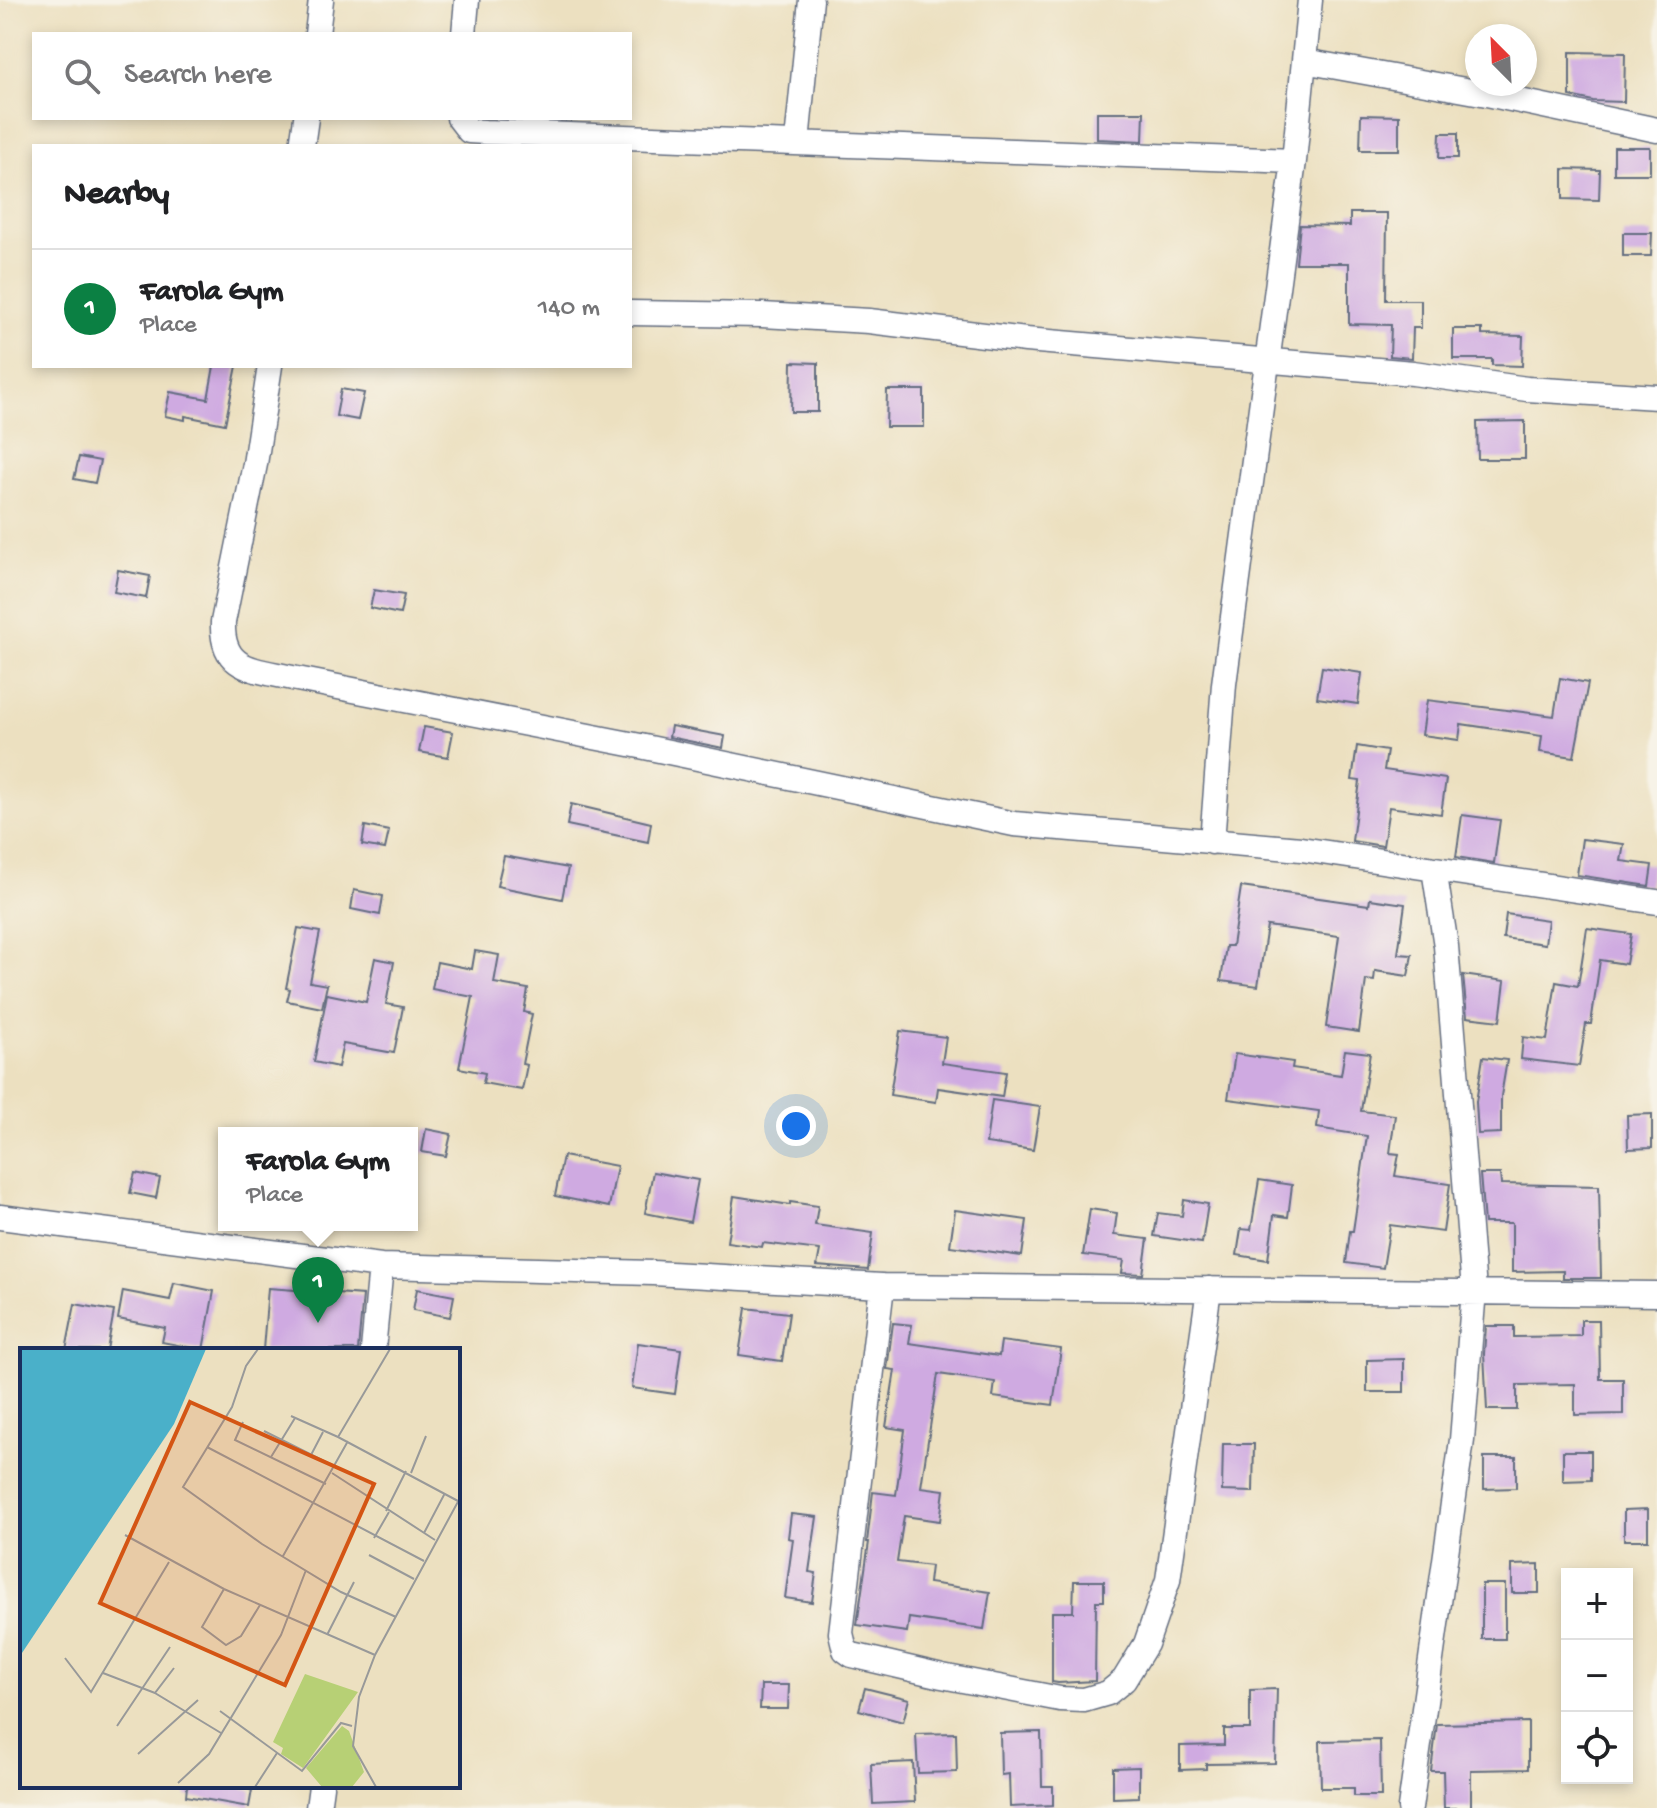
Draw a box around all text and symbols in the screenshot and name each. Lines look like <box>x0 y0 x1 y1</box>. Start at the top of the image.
north arrow <box>1465 24 1537 96</box>
search box <box>32 32 632 120</box>
icon: search <box>60 54 104 98</box>
text: Search here <box>124 59 272 94</box>
text: Nearby <box>64 176 169 216</box>
text: Farola Gym <box>140 276 284 311</box>
text: 1 <box>85 294 95 325</box>
text: 140 m <box>538 294 600 325</box>
text: Place <box>140 311 197 342</box>
your location <box>776 1106 816 1146</box>
popup <box>218 1127 418 1231</box>
text: Farola Gym <box>246 1146 390 1181</box>
text: Place <box>246 1181 303 1212</box>
pin: 1 <box>292 1257 344 1323</box>
inset map <box>20 1348 460 1788</box>
map controls <box>1561 1568 1633 1784</box>
button: + <box>1561 1568 1633 1640</box>
button: − <box>1561 1640 1633 1712</box>
button: locate <box>1561 1712 1633 1784</box>

